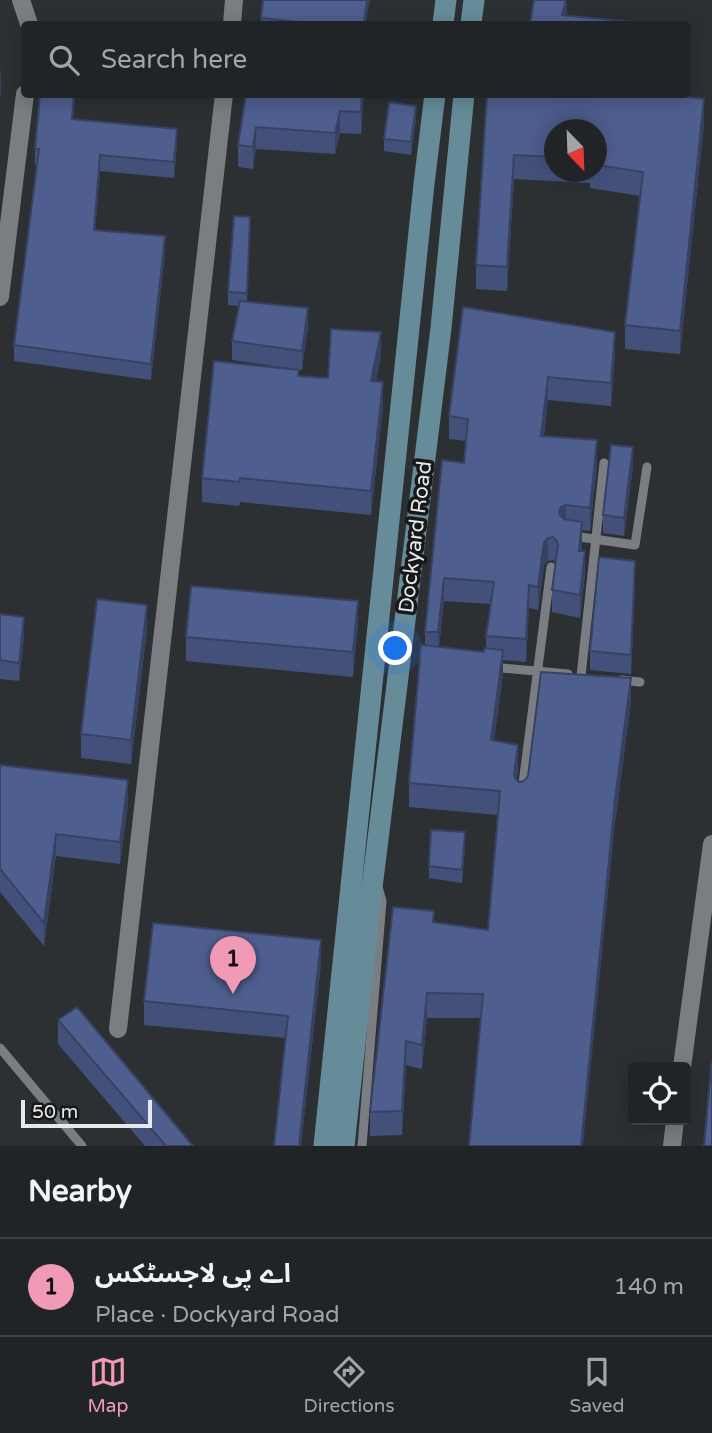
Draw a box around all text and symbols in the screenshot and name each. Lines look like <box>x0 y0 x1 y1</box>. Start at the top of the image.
search box <box>21 21 691 98</box>
icon: search <box>45 41 83 79</box>
text: Search here <box>101 44 247 75</box>
north arrow <box>544 119 607 182</box>
street label: Dockyard Road <box>394 460 437 614</box>
your location <box>378 631 412 665</box>
pin: 1 <box>210 936 256 994</box>
map controls <box>628 1062 691 1125</box>
button: locate <box>628 1062 691 1125</box>
scale bar <box>21 1097 152 1129</box>
text: 50 m <box>32 1101 78 1123</box>
text: Nearby <box>28 1173 132 1210</box>
text: اے پی لاجسٹکس <box>95 1258 291 1289</box>
text: 1 <box>44 1273 58 1301</box>
text: 140 m <box>614 1273 684 1301</box>
text: Place · Dockyard Road <box>95 1301 340 1329</box>
tab: Map <box>88 1353 129 1417</box>
tab: Directions <box>304 1353 395 1417</box>
tab: Saved <box>570 1353 624 1417</box>

